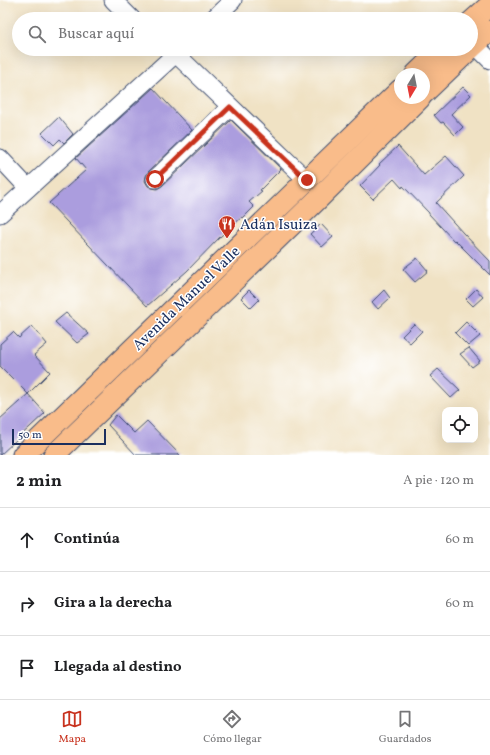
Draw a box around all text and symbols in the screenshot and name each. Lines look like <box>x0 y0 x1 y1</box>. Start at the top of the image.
search box <box>12 12 478 56</box>
icon: search <box>26 23 48 45</box>
text: Buscar aquí <box>58 24 134 45</box>
north arrow <box>394 68 430 104</box>
route start <box>146 170 164 188</box>
route end <box>298 171 316 189</box>
restaurant icon: Adán Isuiza <box>217 214 237 239</box>
place label: Adán Isuiza <box>240 215 318 236</box>
street label: Avenida Manuel Valle <box>129 242 246 356</box>
map controls <box>442 407 478 443</box>
button: locate <box>442 407 478 443</box>
scale bar <box>12 427 106 446</box>
text: 50 m <box>18 428 42 443</box>
text: 2 min <box>16 470 62 493</box>
text: A pie · 120 m <box>403 472 474 490</box>
icon: ahead <box>16 529 38 551</box>
text: Continúa <box>54 529 120 550</box>
text: 60 m <box>446 531 474 549</box>
icon: right <box>16 593 38 615</box>
text: Gira a la derecha <box>54 593 172 614</box>
text: 60 m <box>446 595 474 613</box>
icon: arrive <box>16 657 38 679</box>
text: Llegada al destino <box>54 657 182 678</box>
tab: Mapa <box>59 708 86 747</box>
tab: Cómo llegar <box>203 708 262 747</box>
tab: Guardados <box>379 708 431 747</box>

